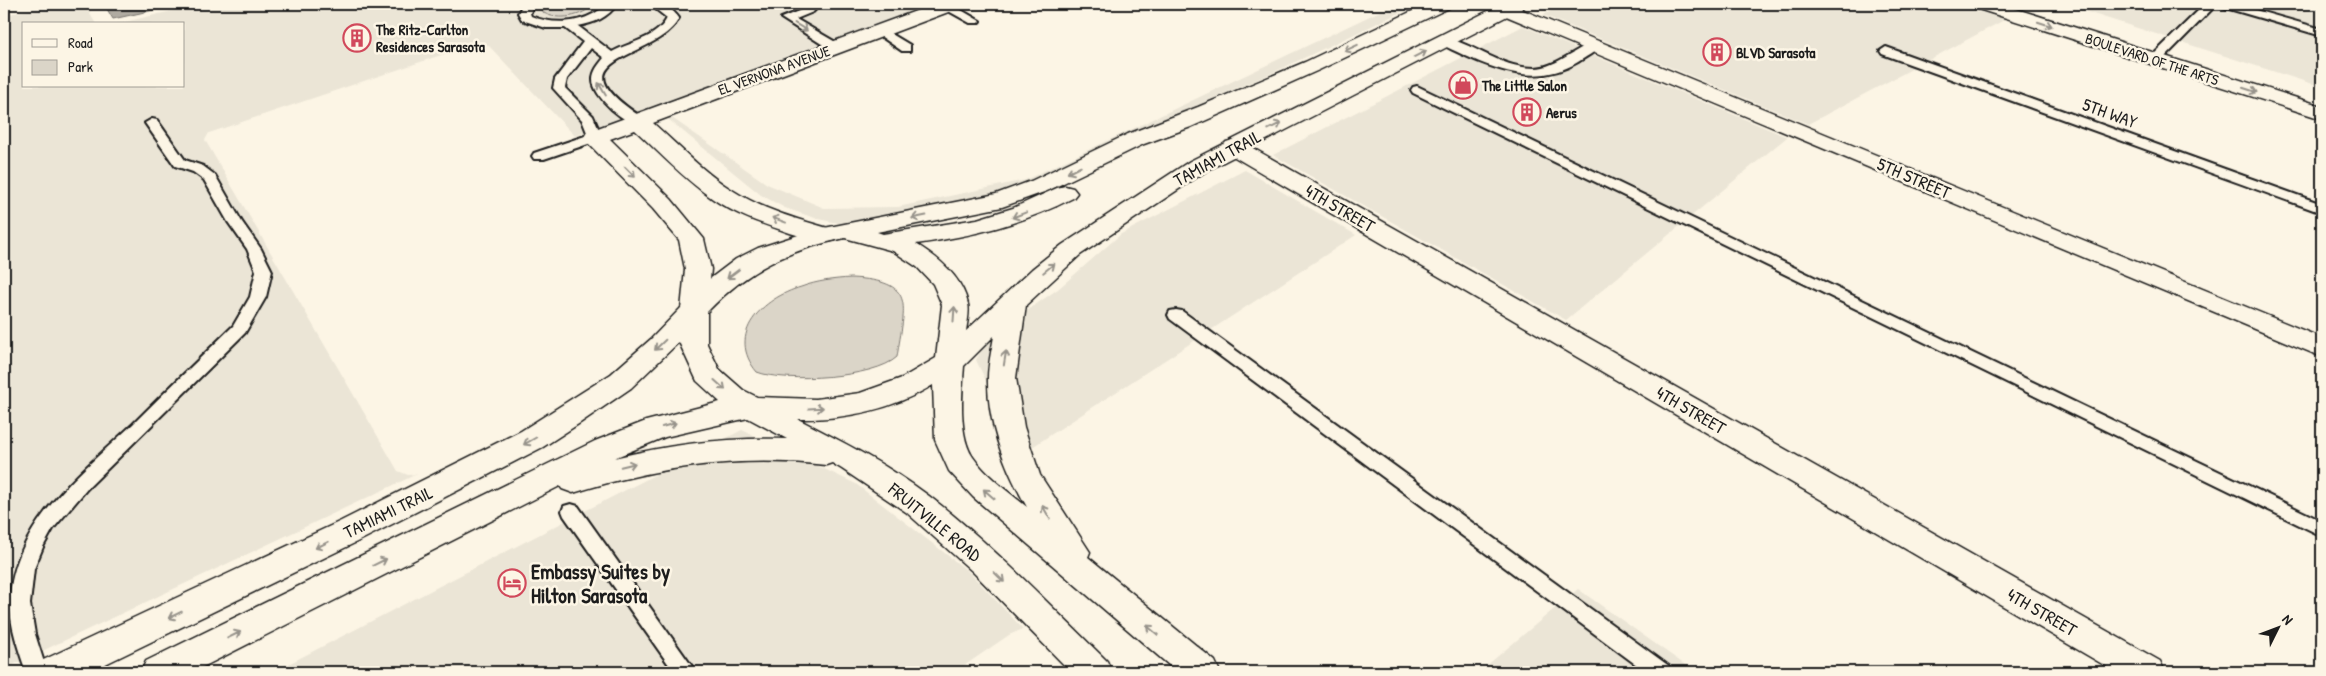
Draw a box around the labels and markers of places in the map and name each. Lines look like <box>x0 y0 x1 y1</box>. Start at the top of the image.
place label: The Ritz-Carlton Residences Sarasota <box>375 19 485 57</box>
building icon: The Ritz-Carlton Residences Sarasota <box>342 23 372 53</box>
building icon: BLVD Sarasota <box>1702 37 1732 67</box>
place label: BLVD Sarasota <box>1736 42 1816 63</box>
shop icon: The Little Salon <box>1448 70 1478 100</box>
place label: The Little Salon <box>1481 75 1567 96</box>
building icon: Aerus <box>1512 97 1542 127</box>
place label: Aerus <box>1546 102 1577 123</box>
place label: Embassy Suites by Hilton Sarasota <box>531 557 670 610</box>
hotel icon: Embassy Suites by Hilton Sarasota <box>497 568 527 598</box>

